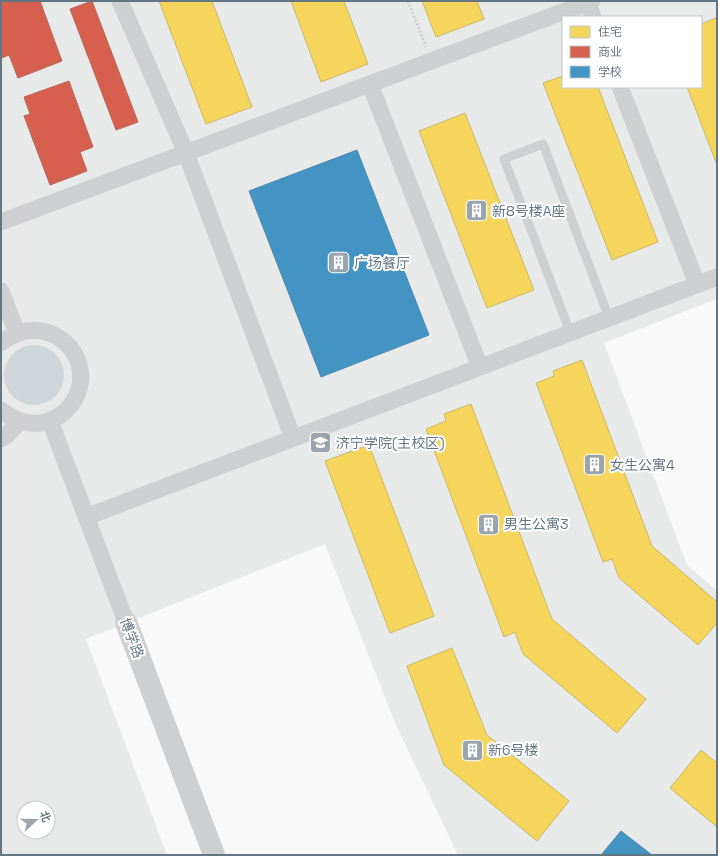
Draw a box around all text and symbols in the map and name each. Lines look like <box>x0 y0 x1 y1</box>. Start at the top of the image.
legend <box>562 16 702 88</box>
text: 住宅 <box>598 24 622 40</box>
text: 商业 <box>598 44 622 60</box>
text: 学校 <box>598 64 622 80</box>
building icon: 新8号楼A座 <box>463 198 489 224</box>
place label: 新8号楼A座 <box>492 202 566 220</box>
building icon: 广场餐厅 <box>326 250 352 276</box>
place label: 广场餐厅 <box>354 254 410 272</box>
school or university icon: 济宁学院(主校区) <box>308 430 334 456</box>
place label: 济宁学院(主校区) <box>336 434 445 452</box>
building icon: 女生公寓4 <box>581 452 607 478</box>
place label: 女生公寓4 <box>610 456 675 474</box>
building icon: 男生公寓3 <box>476 511 502 537</box>
place label: 男生公寓3 <box>504 515 568 533</box>
street label: 博学路 <box>116 615 148 661</box>
building icon: 新6号楼 <box>459 737 485 763</box>
place label: 新6号楼 <box>488 741 539 759</box>
north arrow <box>16 800 56 840</box>
text: 北 <box>37 809 54 824</box>

